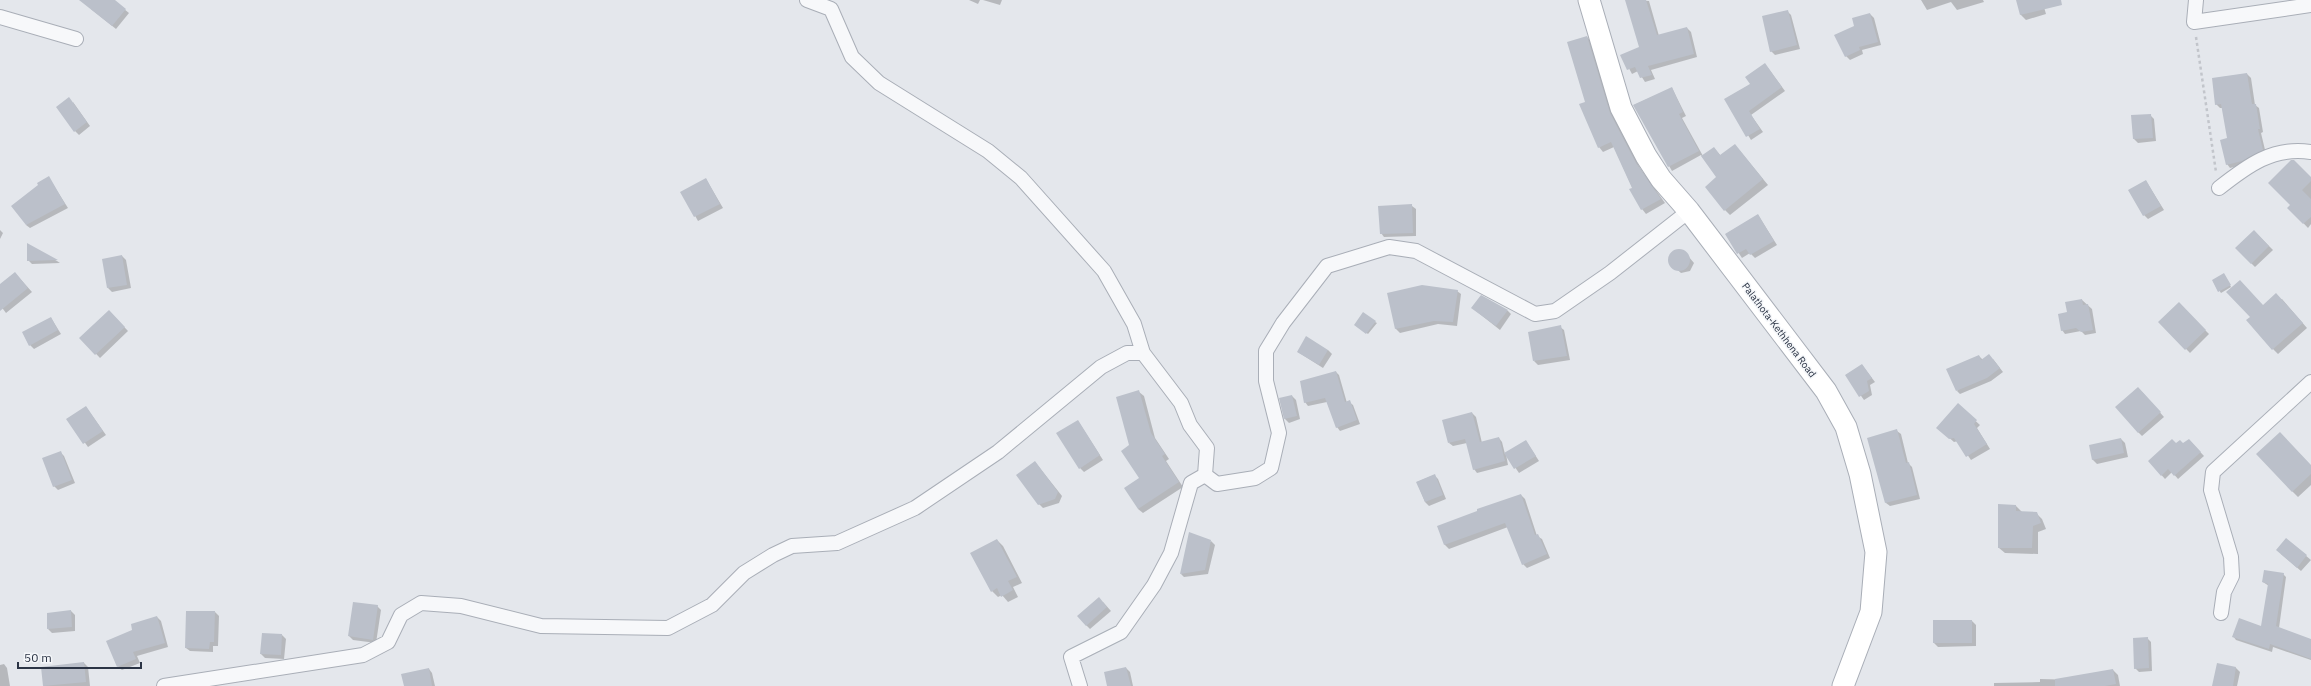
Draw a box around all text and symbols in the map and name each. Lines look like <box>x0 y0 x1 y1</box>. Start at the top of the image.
street label: Palathota-Kethhena Road <box>1739 280 1819 380</box>
scale bar <box>18 644 141 670</box>
text: 50 m <box>24 650 52 665</box>

